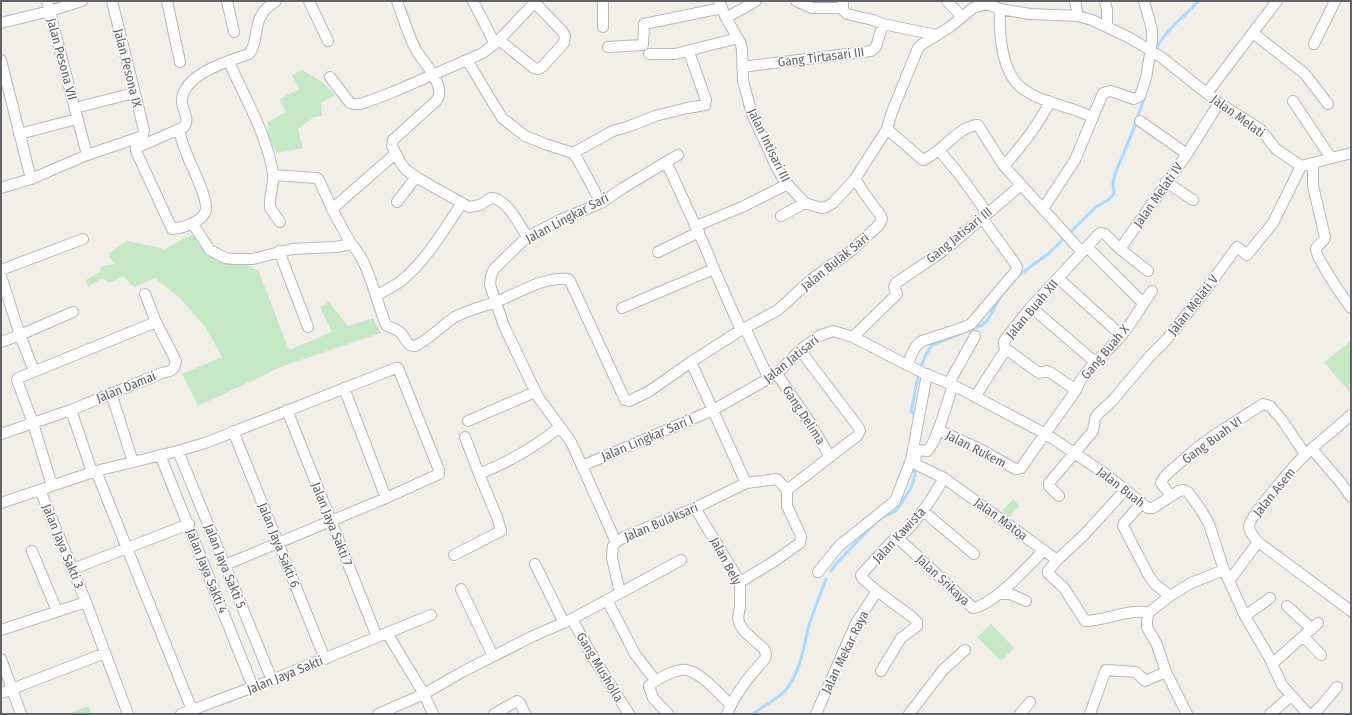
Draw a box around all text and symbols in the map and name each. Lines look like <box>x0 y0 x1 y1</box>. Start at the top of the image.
street label: Jalan Pesona VII <box>44 16 80 102</box>
street label: Jalan Pesona IX <box>111 27 145 110</box>
street label: Gang Tirtasari III <box>777 44 865 70</box>
street label: Jalan Melati <box>1208 92 1268 140</box>
street label: Jalan Intisari III <box>745 106 793 184</box>
street label: Jalan Melati IV <box>1130 159 1186 230</box>
street label: Jalan Lingkar Sari <box>523 190 611 246</box>
street label: Gang Jatisari III <box>923 204 995 266</box>
street label: Jalan Bulak Sari <box>798 230 872 294</box>
street label: Jalan Melati V <box>1165 272 1221 338</box>
street label: Jalan Buah XII <box>1003 276 1061 342</box>
street label: Gang Buah X <box>1078 321 1132 382</box>
street label: Jalan Jatisari <box>760 332 822 386</box>
street label: Jalan Damai <box>94 368 158 406</box>
street label: Gang Delima <box>779 383 829 447</box>
street label: Jalan Lingkar Sari I <box>599 412 695 464</box>
street label: Gang Buah VI <box>1179 413 1245 467</box>
street label: Jalan Rukem <box>943 427 1009 471</box>
street label: Jalan Buah <box>1094 464 1148 510</box>
street label: Jalan Asem <box>1250 465 1298 519</box>
street label: Jalan Jaya Sakti 7 <box>308 480 356 568</box>
street label: Jalan Matoa <box>971 495 1031 543</box>
street label: Jalan Jaya Sakti 6 <box>255 500 303 590</box>
street label: Jalan Bulaksari <box>622 500 700 544</box>
street label: Jalan Jaya Sakti 3 <box>39 502 87 590</box>
street label: Jalan Kawista <box>870 504 928 566</box>
street label: Jalan Jaya Sakti 5 <box>201 522 249 610</box>
street label: Jalan Jaya Sakti 4 <box>183 526 231 616</box>
street label: Jalan Bely <box>707 534 745 588</box>
street label: Jalan Srikaya <box>913 551 973 609</box>
street label: Jalan Mekar Raya <box>819 608 871 696</box>
street label: Gang Musholla <box>573 630 627 704</box>
street label: Jalan Jaya Sakti <box>245 653 325 697</box>

